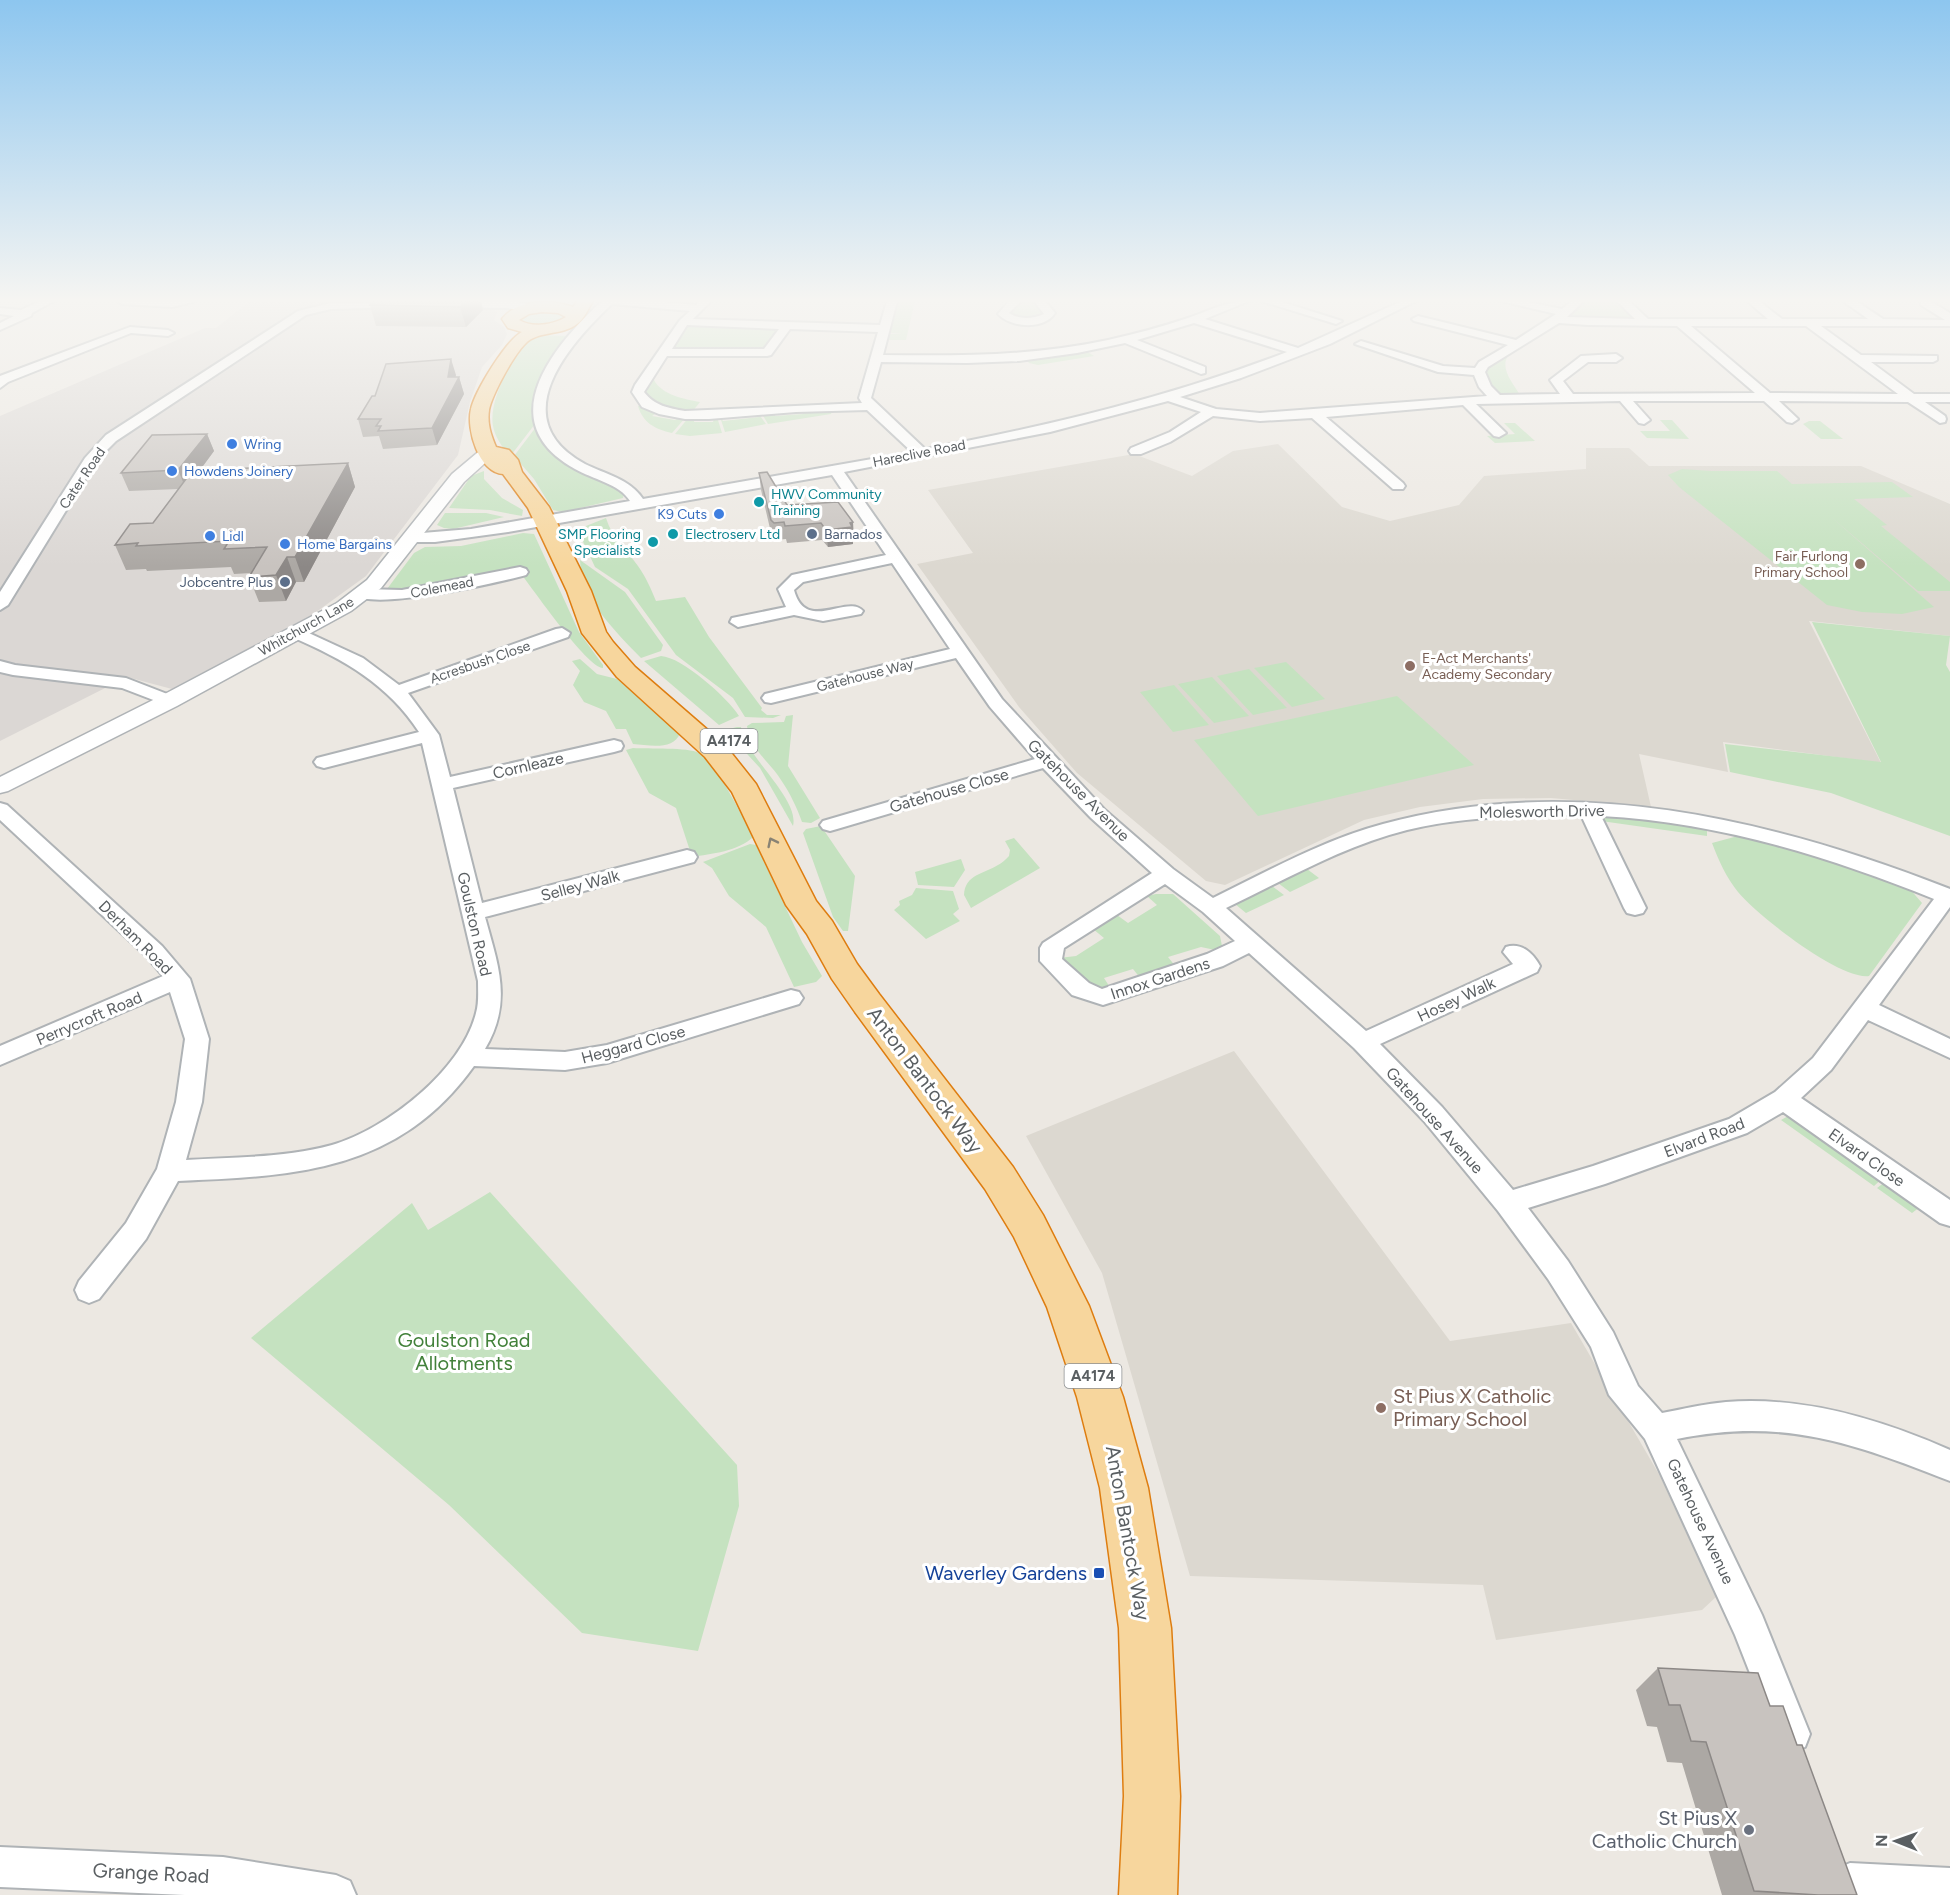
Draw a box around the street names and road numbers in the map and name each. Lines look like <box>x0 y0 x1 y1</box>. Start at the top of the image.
street label: Hareclive Road <box>871 436 967 471</box>
street label: Cater Road <box>56 444 109 512</box>
street label: Colemead <box>409 573 475 602</box>
street label: Whitchurch Lane <box>256 593 357 660</box>
street label: Acresbush Close <box>428 637 533 688</box>
street label: Gatehouse Way <box>815 655 916 696</box>
road number: A4174 <box>700 729 758 753</box>
street label: Gatehouse Avenue <box>1024 735 1134 845</box>
street label: Cornleaze <box>491 748 566 783</box>
street label: Gatehouse Close <box>887 764 1011 817</box>
street label: Molesworth Drive <box>1479 801 1605 822</box>
street label: Selley Walk <box>539 866 622 905</box>
street label: Goulston Road <box>453 870 496 978</box>
street label: Derham Road <box>95 896 177 978</box>
street label: Innox Gardens <box>1108 953 1212 1003</box>
street label: Hosey Walk <box>1414 973 1498 1026</box>
street label: Perrycroft Road <box>33 988 145 1049</box>
street label: Anton Bantock Way <box>862 1002 988 1158</box>
street label: Heggard Close <box>579 1021 687 1068</box>
street label: Gatehouse Avenue <box>1382 1063 1488 1178</box>
street label: Elvard Road <box>1661 1113 1747 1162</box>
street label: Elvard Close <box>1825 1124 1909 1191</box>
road number: A4174 <box>1064 1364 1122 1388</box>
street label: Anton Bantock Way <box>1101 1444 1155 1623</box>
street label: Gatehouse Avenue <box>1663 1455 1738 1587</box>
street label: Grange Road <box>92 1858 210 1888</box>

